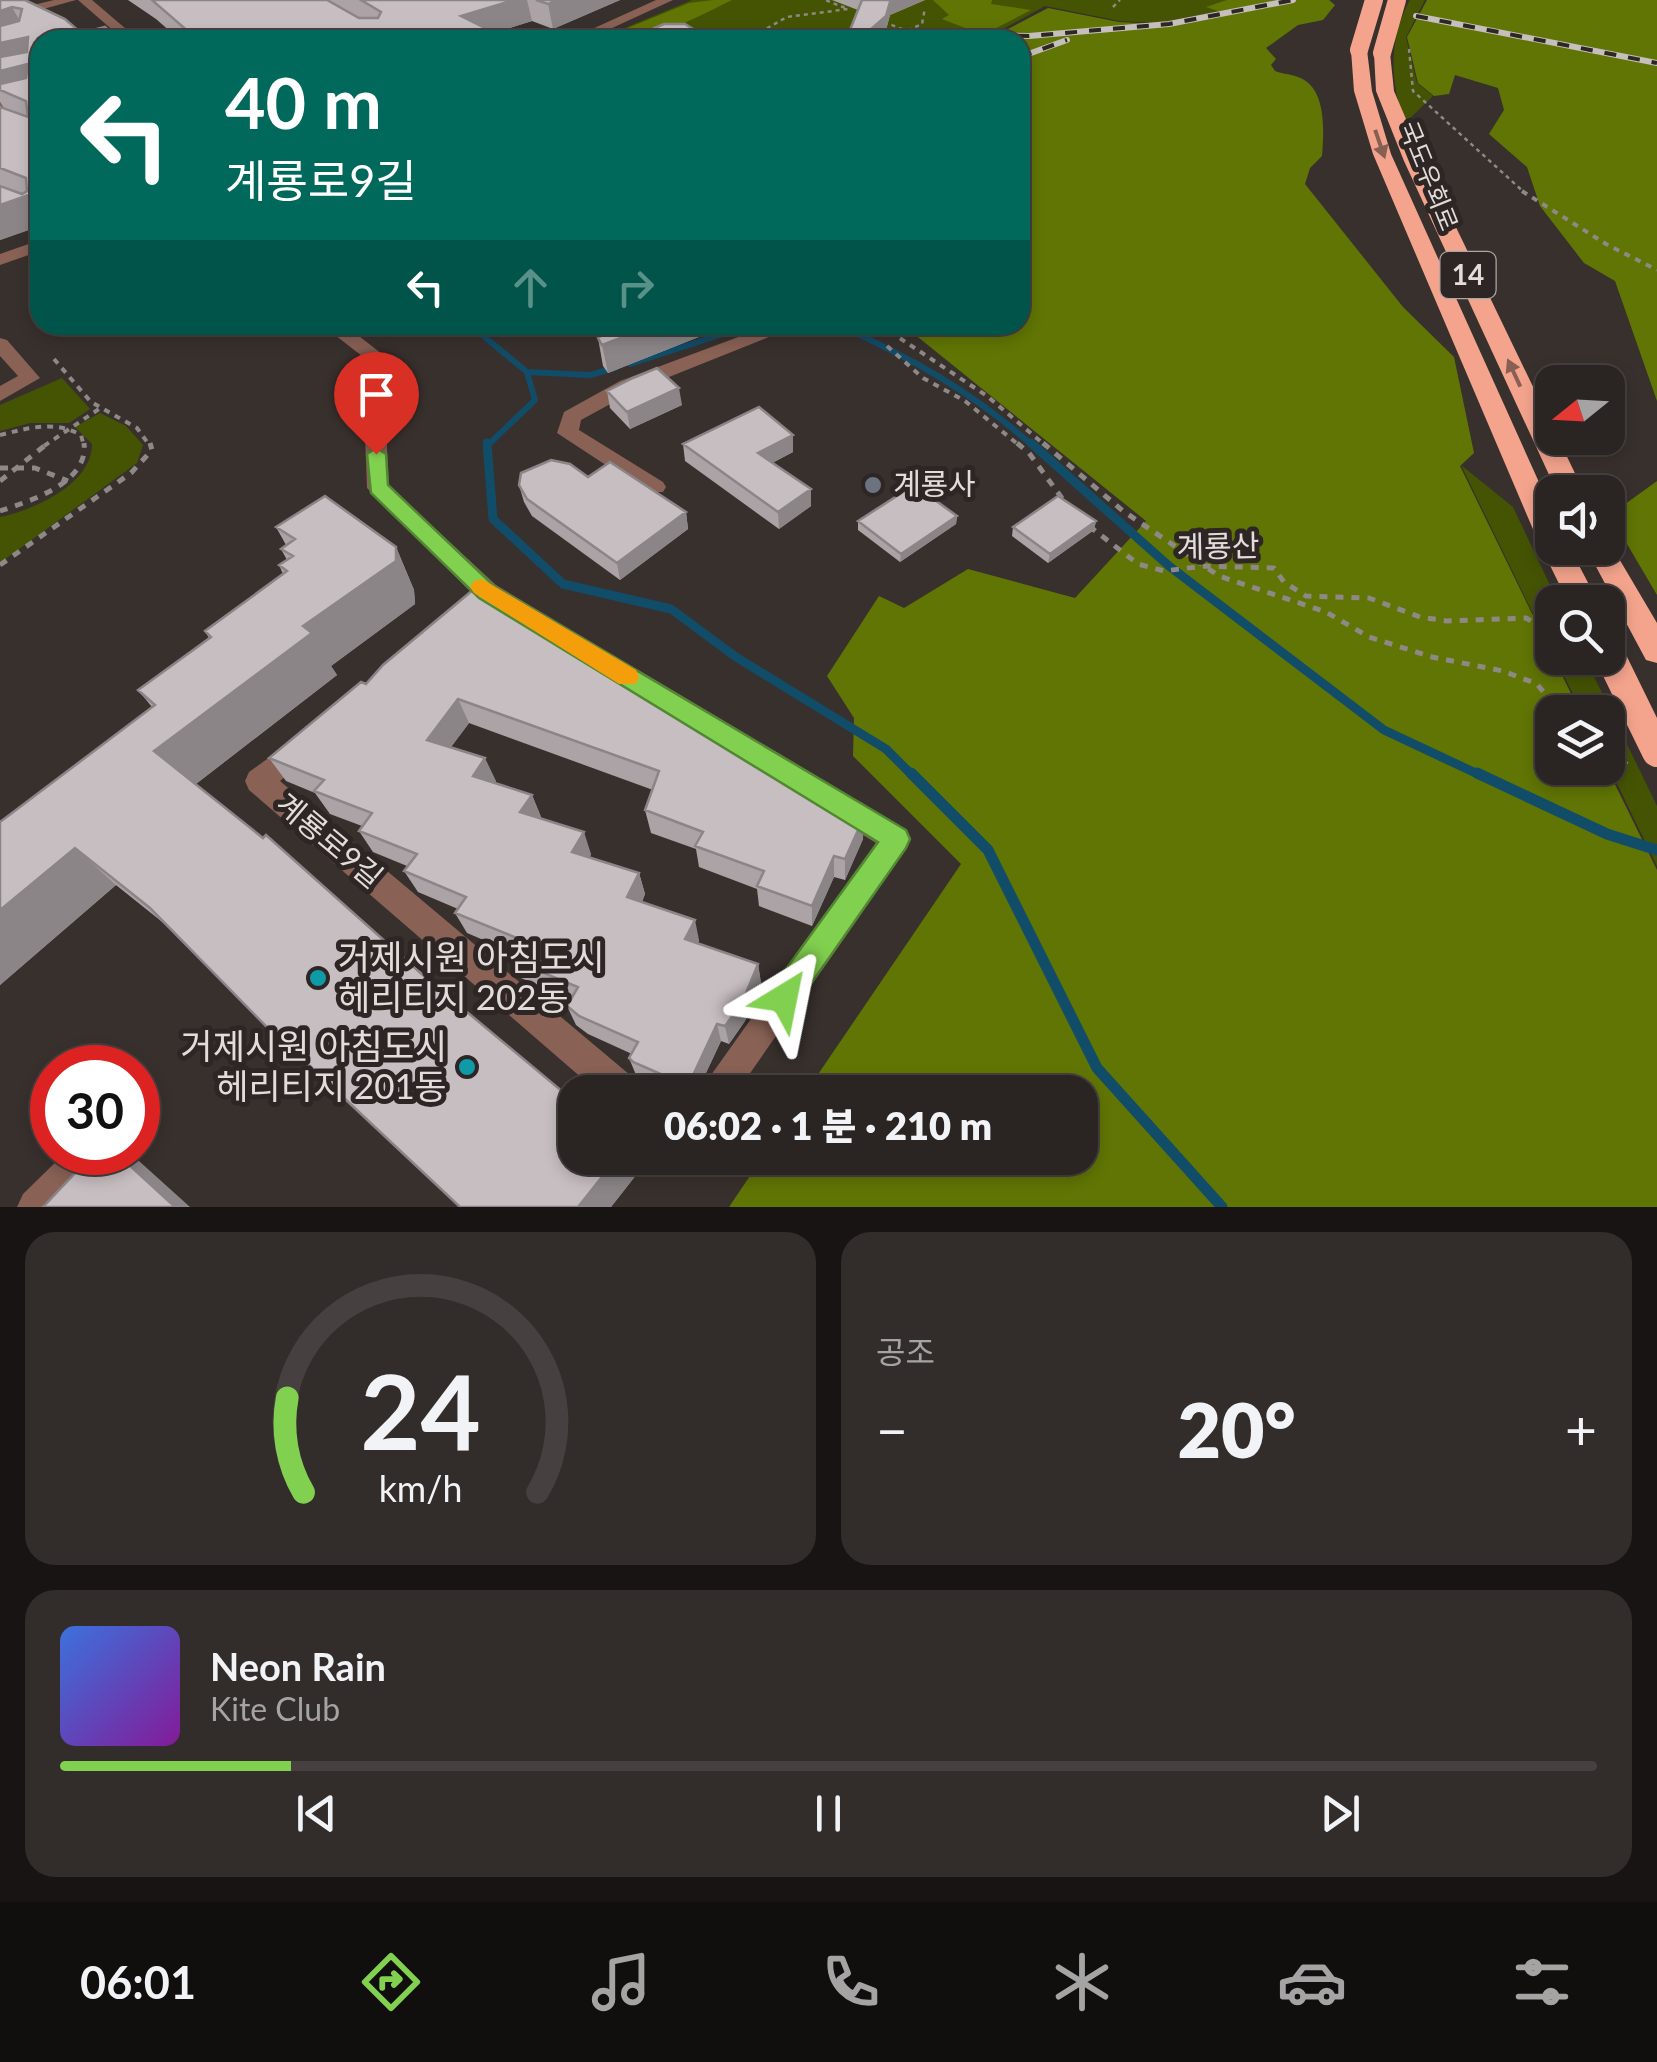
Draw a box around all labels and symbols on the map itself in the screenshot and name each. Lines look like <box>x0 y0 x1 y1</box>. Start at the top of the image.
street label: 국도우회로 <box>1394 117 1465 235</box>
one-way arrow <box>1373 130 1388 160</box>
road number: 14 <box>1440 252 1496 298</box>
pin <box>334 352 419 455</box>
one-way arrow <box>1506 358 1523 387</box>
north arrow <box>1535 365 1625 455</box>
place label: 계룡사 <box>893 465 976 501</box>
marker: 계룡사 <box>862 474 884 496</box>
street label: 계룡산 <box>1176 526 1260 564</box>
street label: 계룡로9길 <box>270 785 391 894</box>
place label: 거제시원 아침도시 헤리티지 202동 <box>338 935 605 1017</box>
position arrow <box>732 946 836 1050</box>
marker: 거제시원 아침도시 헤리티지 202동 <box>307 967 329 989</box>
place label: 거제시원 아침도시 헤리티지 201동 <box>180 1024 447 1106</box>
speed limit sign: 30 <box>30 1045 160 1175</box>
marker: 거제시원 아침도시 헤리티지 201동 <box>456 1056 478 1078</box>

